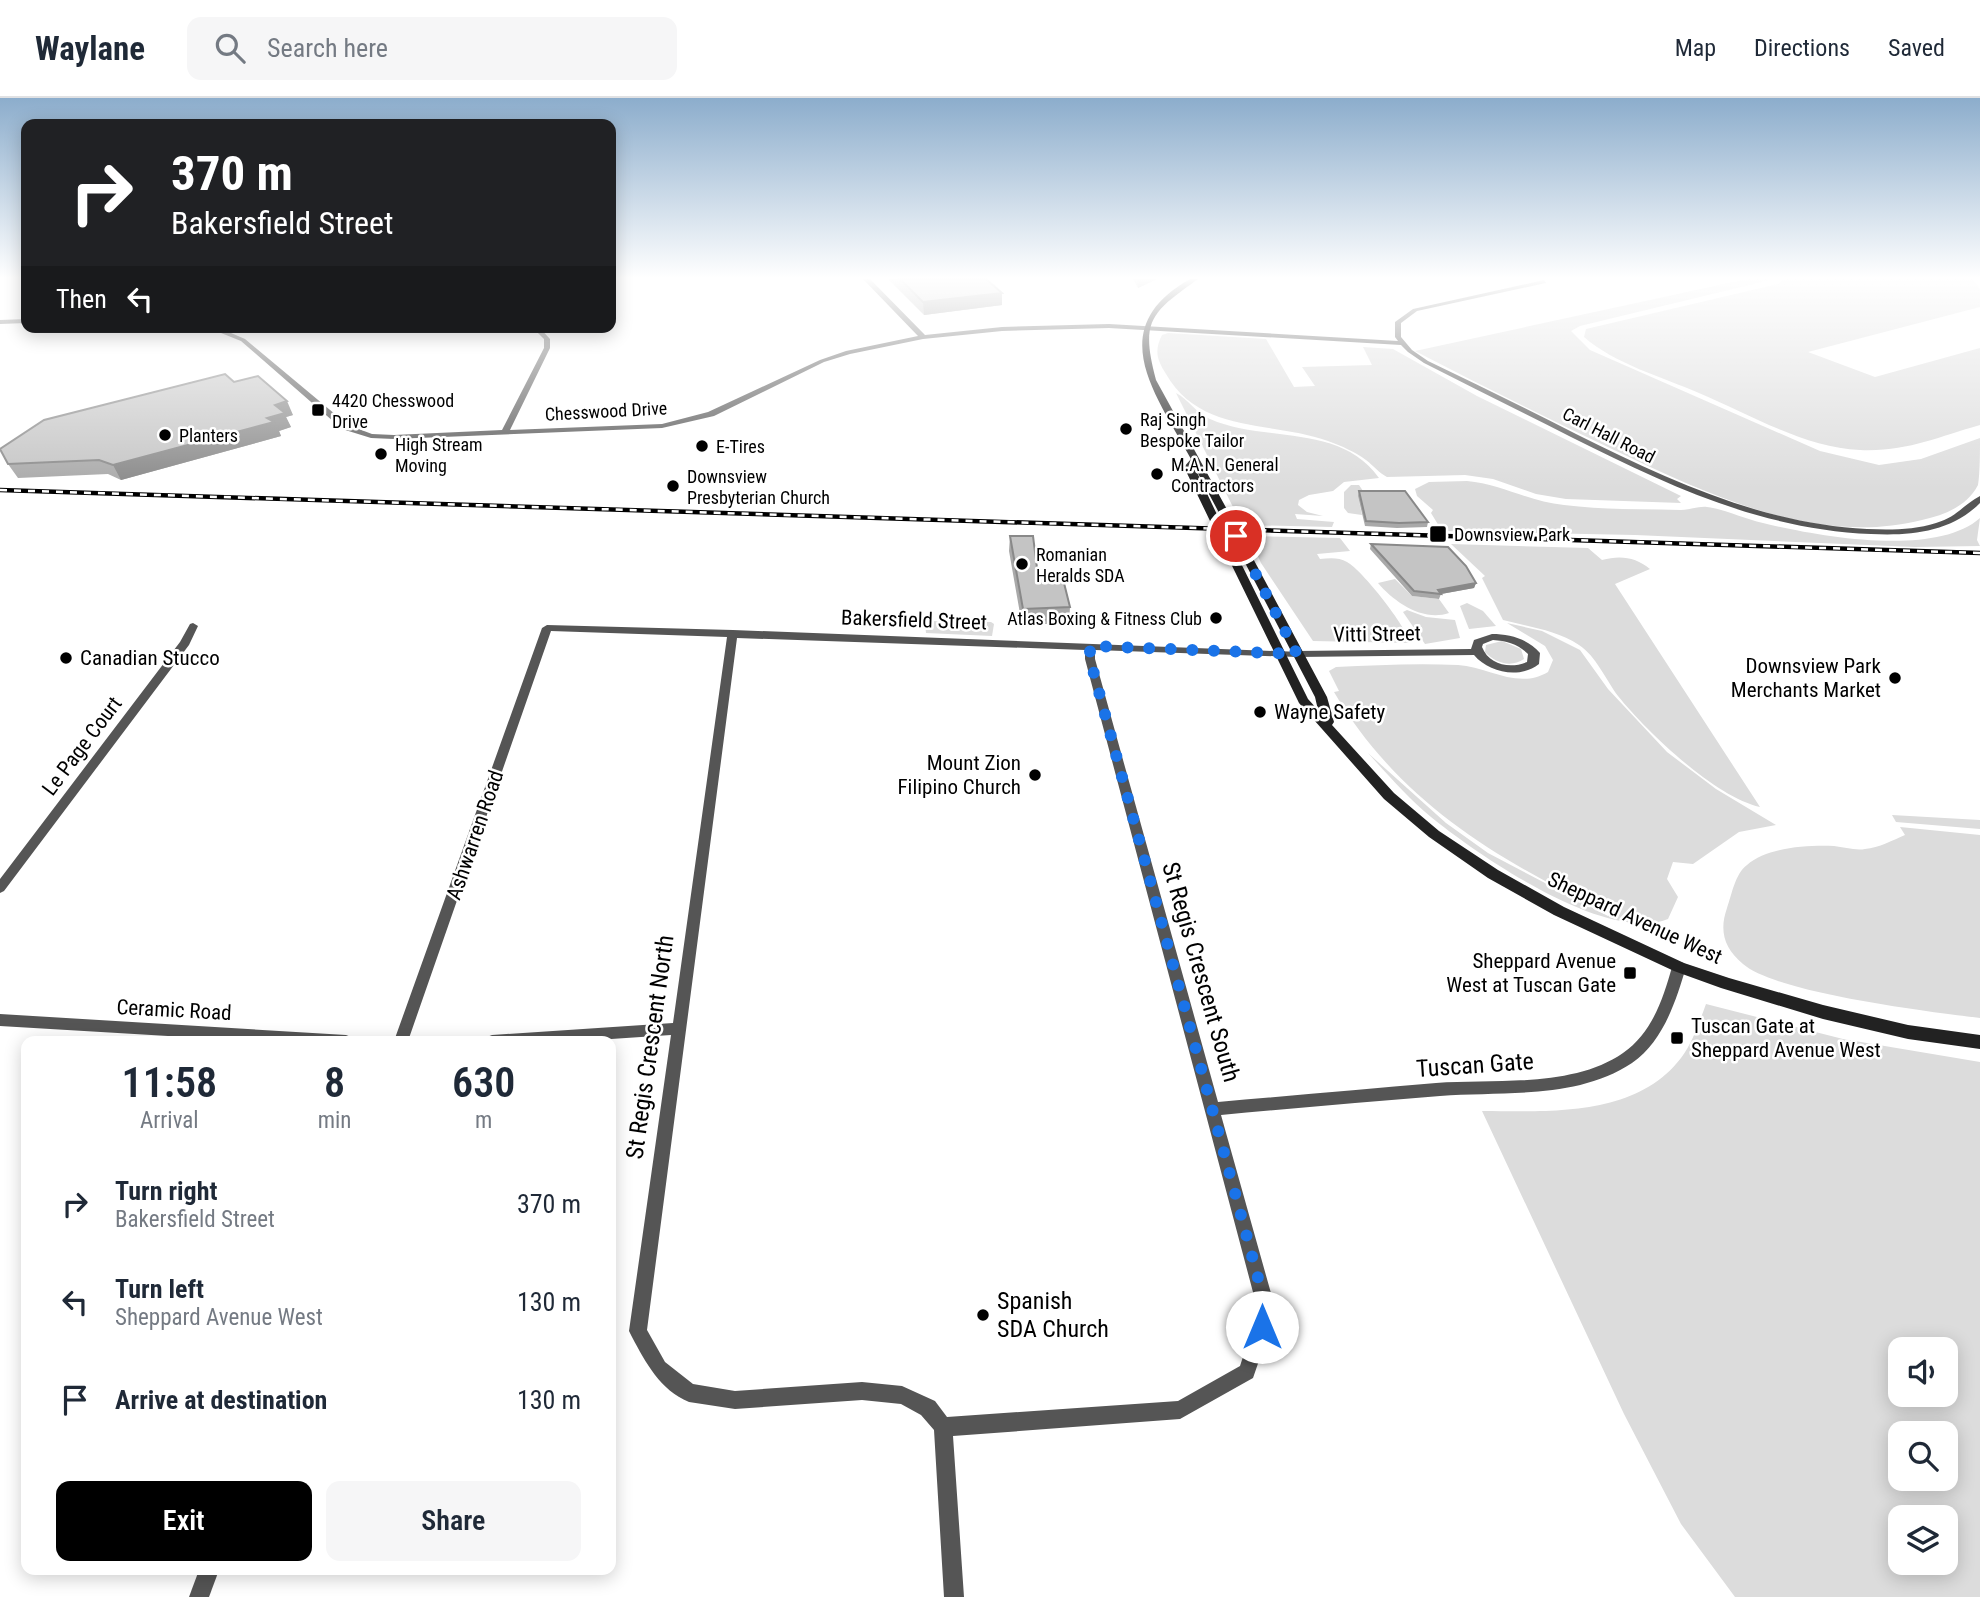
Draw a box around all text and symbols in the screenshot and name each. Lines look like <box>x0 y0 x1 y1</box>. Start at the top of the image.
search box <box>187 17 677 80</box>
text: Waylane <box>35 29 145 68</box>
icon: search <box>211 29 249 67</box>
text: Search here <box>267 33 388 63</box>
text: Map <box>1675 34 1716 62</box>
text: Directions <box>1754 34 1850 62</box>
text: Saved <box>1888 34 1945 62</box>
text: 370 m <box>171 145 293 202</box>
icon: right <box>56 147 147 238</box>
text: Bakersfield Street <box>171 204 393 242</box>
icon: left <box>121 280 159 318</box>
text: Then <box>56 284 107 314</box>
place label: 4420 Chesswood Drive <box>332 390 454 432</box>
street label: Chesswood Drive <box>544 397 668 425</box>
marker: 4420 Chesswood Drive <box>310 402 326 418</box>
street label: Carl Hall Road <box>1559 403 1659 467</box>
place label: Raj Singh Bespoke Tailor <box>1140 409 1245 451</box>
marker: Raj Singh Bespoke Tailor <box>1118 421 1134 437</box>
place label: Planters <box>179 425 238 446</box>
marker: Planters <box>157 427 173 443</box>
place label: High Stream Moving <box>395 434 483 476</box>
place label: E-Tires <box>716 436 765 457</box>
marker: E-Tires <box>694 438 710 454</box>
marker: High Stream Moving <box>373 446 389 462</box>
place label: M.A.N. General Contractors <box>1171 454 1279 496</box>
place label: Downsview Presbyterian Church <box>687 466 830 508</box>
marker: M.A.N. General Contractors <box>1149 466 1165 482</box>
marker: Downsview Presbyterian Church <box>665 478 681 494</box>
pin <box>1206 506 1266 566</box>
icon: arrive <box>1217 517 1255 555</box>
marker: Downsview Park <box>1428 524 1448 544</box>
place label: Downsview Park <box>1454 524 1570 545</box>
place label: Romanian Heralds SDA <box>1036 544 1125 586</box>
marker: Romanian Heralds SDA <box>1014 556 1030 572</box>
street label: Bakersfield Street <box>841 605 987 635</box>
place label: Atlas Boxing & Fitness Club <box>1007 608 1202 629</box>
marker: Atlas Boxing & Fitness Club <box>1208 610 1224 626</box>
street label: Vitti Street <box>1333 621 1421 647</box>
place label: Canadian Stucco <box>80 646 220 670</box>
marker: Canadian Stucco <box>58 650 74 666</box>
place label: Downsview Park Merchants Market <box>1731 654 1882 702</box>
marker: Downsview Park Merchants Market <box>1887 670 1903 686</box>
street label: Le Page Court <box>37 692 127 800</box>
place label: Wayne Safety <box>1274 700 1386 724</box>
marker: Wayne Safety <box>1252 704 1268 720</box>
place label: Mount Zion Filipino Church <box>897 751 1021 799</box>
street label: Ashwarren Road <box>442 767 508 903</box>
marker: Mount Zion Filipino Church <box>1027 767 1043 783</box>
street label: St Regis Crescent South <box>1156 859 1246 1085</box>
street label: Sheppard Avenue West <box>1544 867 1726 969</box>
street label: St Regis Crescent North <box>620 933 680 1161</box>
place label: Sheppard Avenue West at Tuscan Gate <box>1446 949 1616 997</box>
marker: Sheppard Avenue West at Tuscan Gate <box>1622 965 1638 981</box>
street label: Ceramic Road <box>116 995 232 1025</box>
place label: Tuscan Gate at Sheppard Avenue West <box>1691 1014 1881 1062</box>
marker: Tuscan Gate at Sheppard Avenue West <box>1669 1030 1685 1046</box>
street label: Tuscan Gate <box>1415 1047 1535 1083</box>
text: 11:58 <box>122 1058 217 1107</box>
text: 8 <box>324 1058 345 1107</box>
text: 630 <box>452 1058 515 1107</box>
text: Arrival <box>140 1107 199 1134</box>
text: min <box>318 1107 351 1134</box>
text: m <box>475 1107 492 1134</box>
text: Turn right <box>115 1176 217 1206</box>
icon: right <box>56 1185 94 1223</box>
text: 370 m <box>517 1189 581 1219</box>
text: Bakersfield Street <box>115 1206 275 1233</box>
text: Turn left <box>115 1274 204 1304</box>
icon: left <box>56 1283 94 1321</box>
text: 130 m <box>517 1287 581 1317</box>
place label: Spanish SDA Church <box>997 1287 1109 1343</box>
position arrow <box>1225 1290 1299 1364</box>
text: Sheppard Avenue West <box>115 1304 323 1331</box>
marker: Spanish SDA Church <box>975 1307 991 1323</box>
map controls <box>1888 1337 1958 1575</box>
button: sound <box>1888 1337 1958 1407</box>
icon: arrive <box>56 1381 94 1419</box>
text: Arrive at destination <box>115 1385 327 1415</box>
text: 130 m <box>517 1385 581 1415</box>
button: search <box>1888 1421 1958 1491</box>
button: Exit <box>56 1481 312 1561</box>
button: Share <box>326 1481 581 1561</box>
button: layers <box>1888 1505 1958 1575</box>

